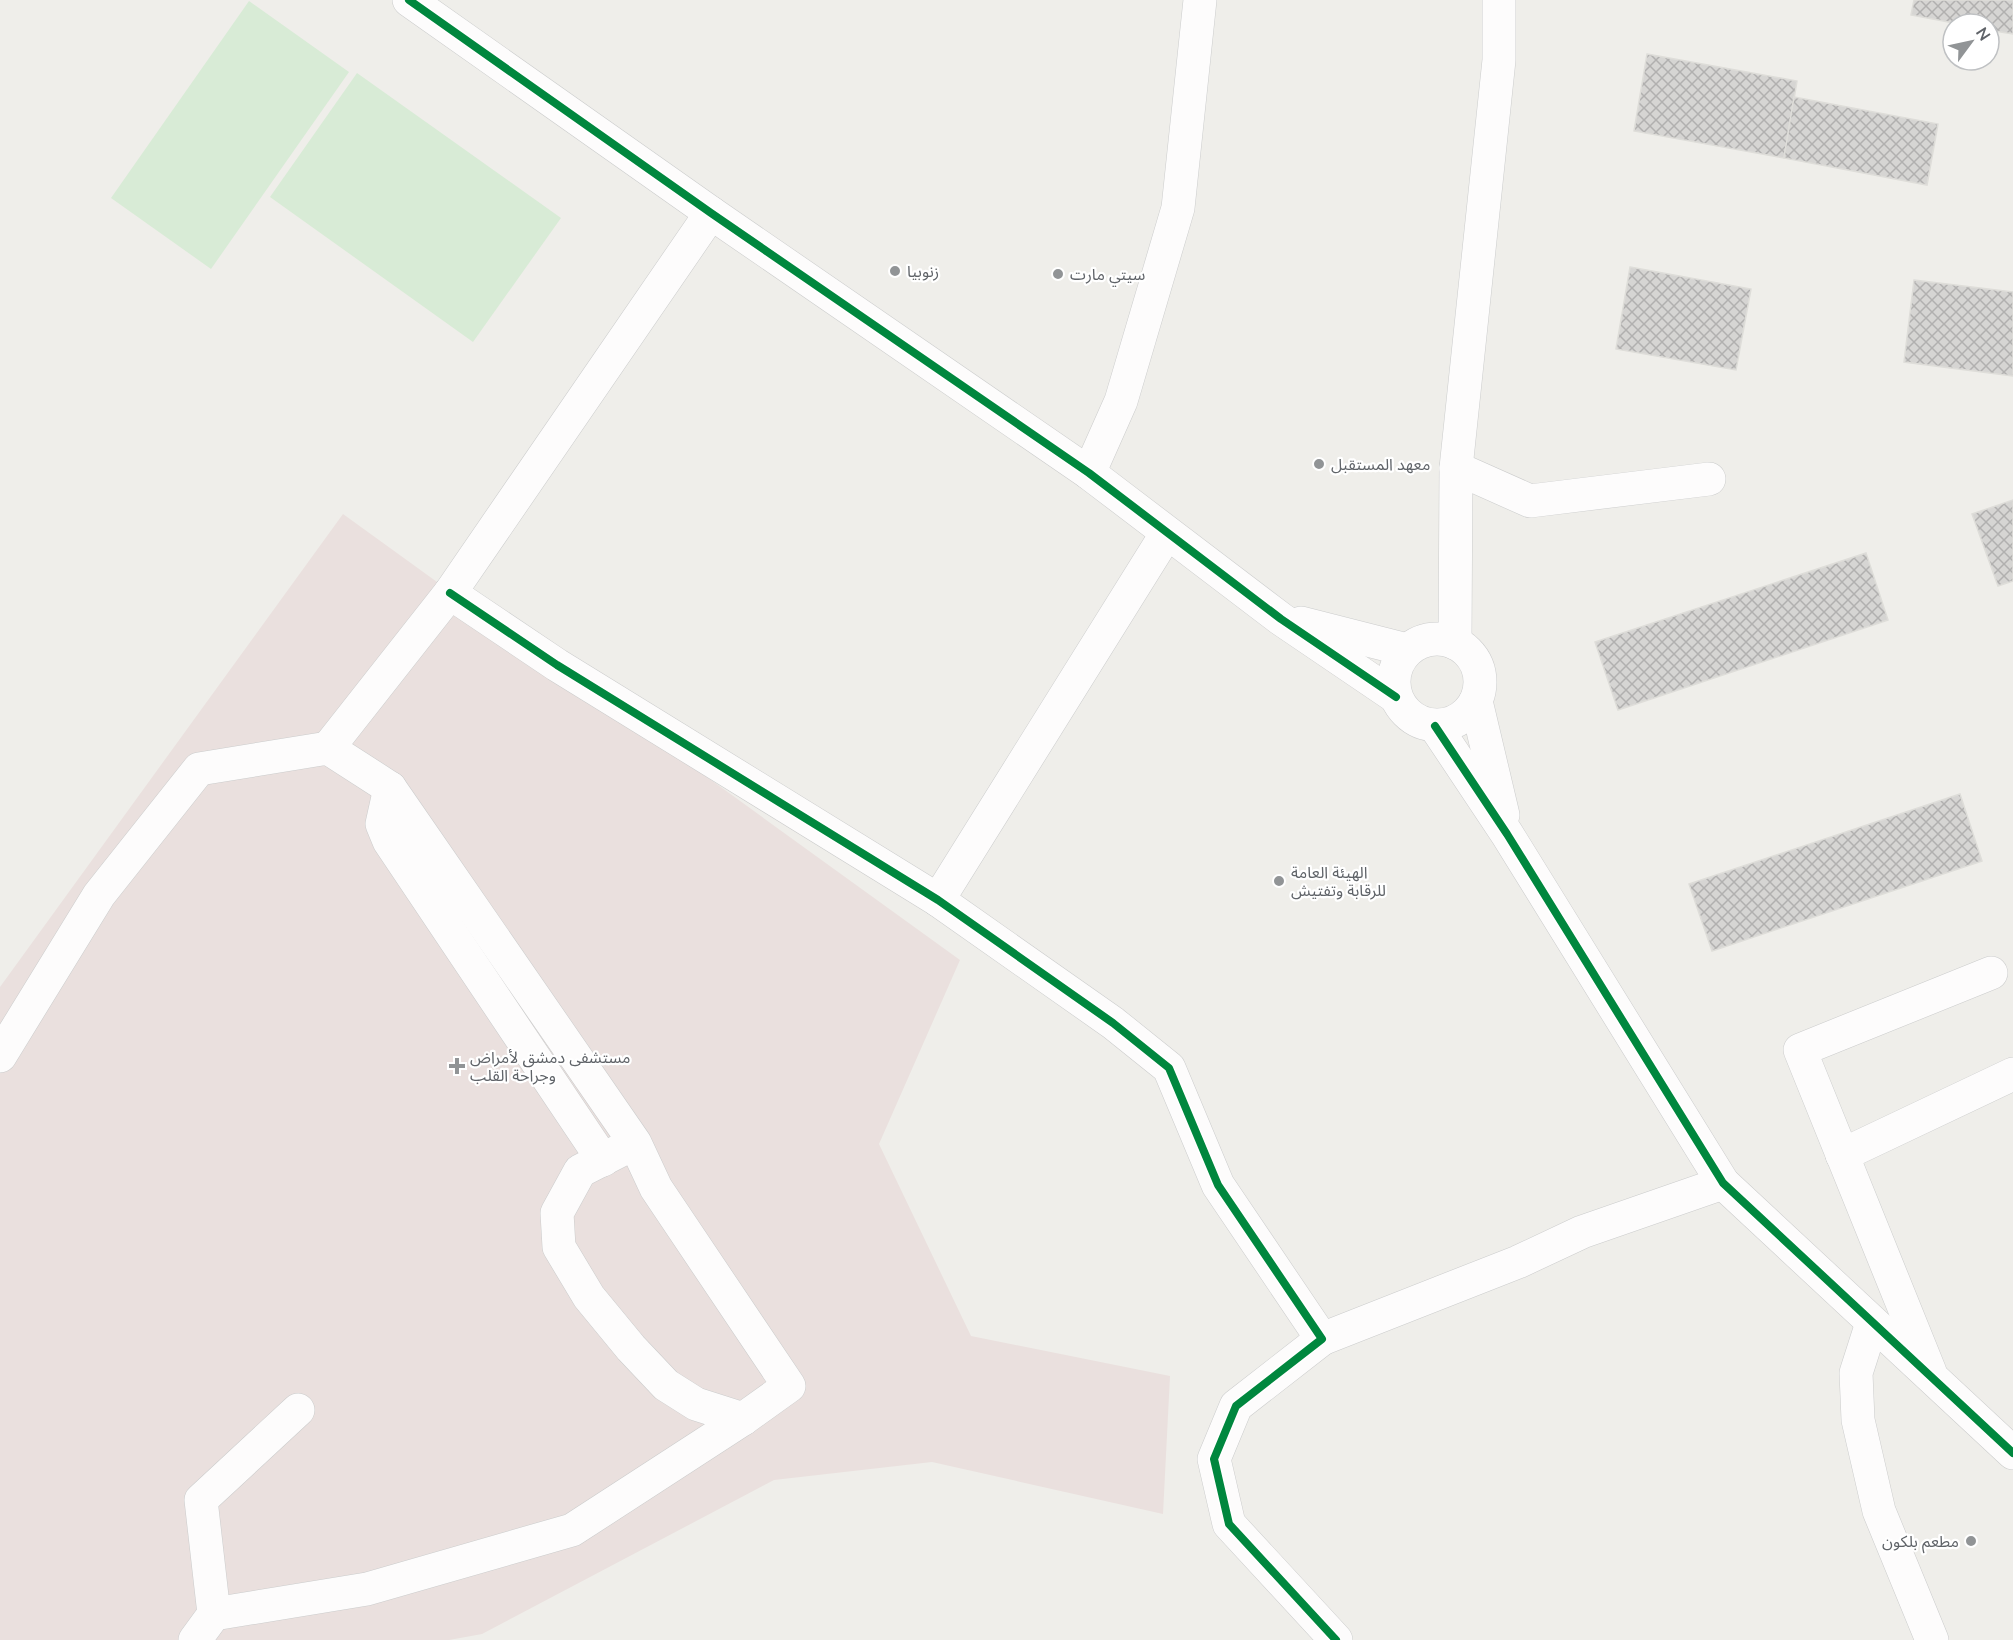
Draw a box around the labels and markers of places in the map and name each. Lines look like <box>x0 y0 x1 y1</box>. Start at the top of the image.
place label: زنوبيا <box>907 261 939 283</box>
marker: زنوبيا <box>888 264 902 278</box>
place label: سيتي مارت <box>1070 264 1145 287</box>
marker: سيتي مارت <box>1051 267 1065 281</box>
place label: معهد المستقبل <box>1331 454 1430 476</box>
marker: معهد المستقبل <box>1312 457 1326 471</box>
place label: الهيئة العامة للرقابة وتفتيش <box>1291 862 1386 902</box>
marker: الهيئة العامة للرقابة وتفتيش <box>1272 874 1286 888</box>
place label: مستشفى دمشق لأمراض وجراحة القلب <box>470 1047 630 1087</box>
marker: مستشفى دمشق لأمراض وجراحة القلب <box>448 1057 466 1075</box>
place label: مطعم بلكون <box>1882 1531 1959 1554</box>
marker: مطعم بلكون <box>1964 1534 1978 1548</box>

